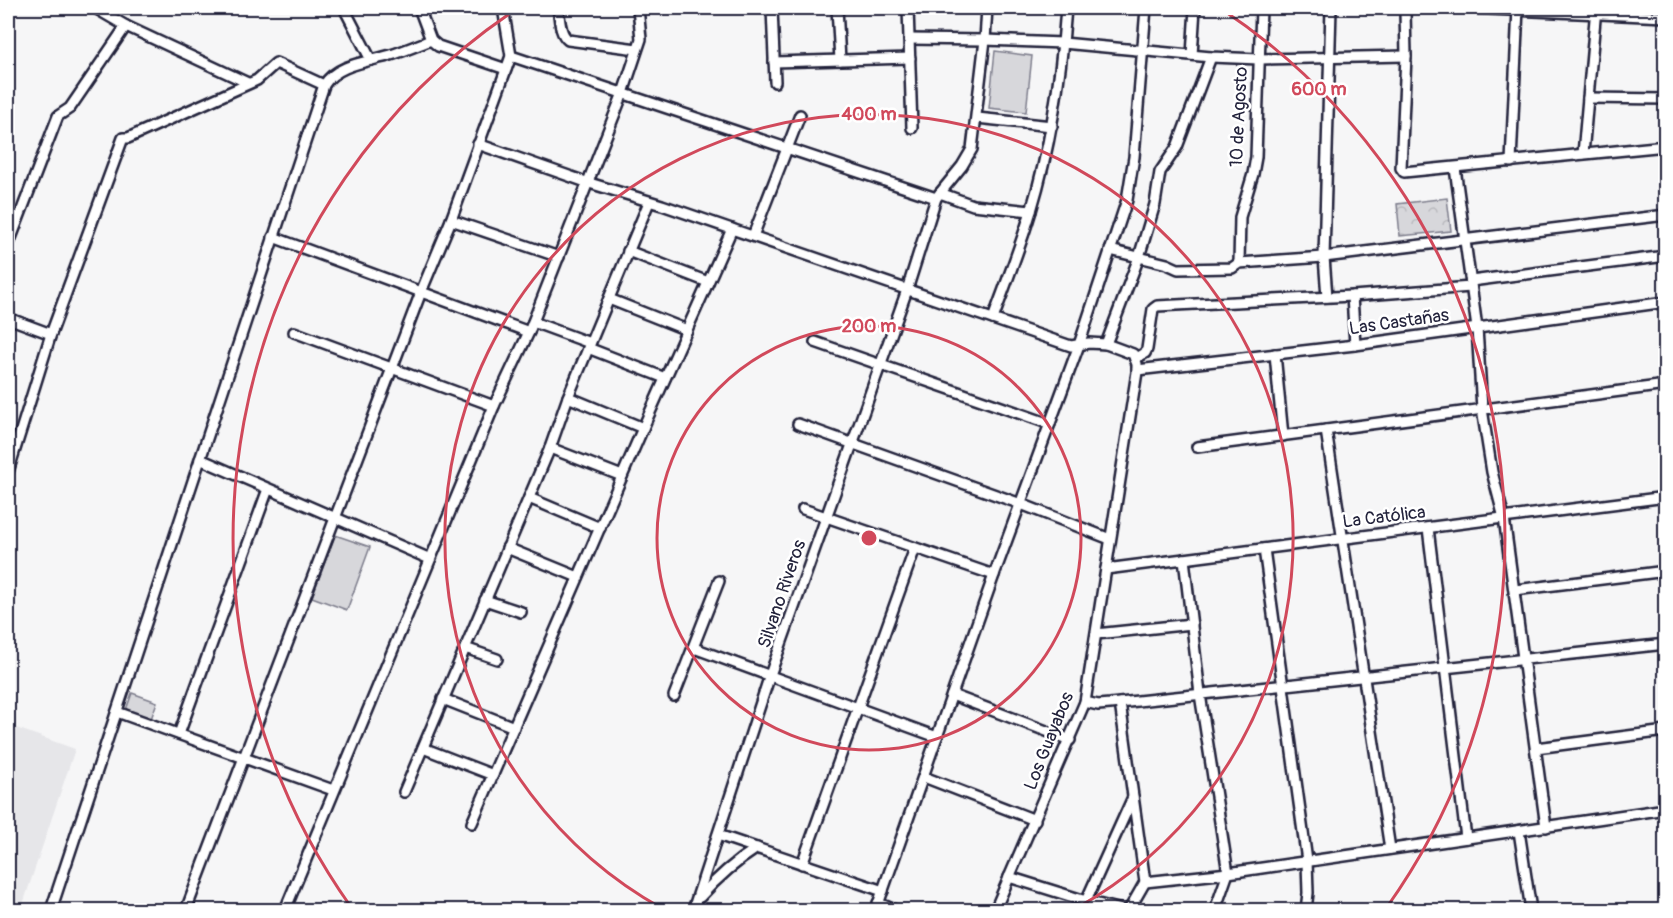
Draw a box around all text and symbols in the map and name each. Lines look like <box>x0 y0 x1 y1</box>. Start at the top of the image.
street label: 10 de Agosto <box>1225 66 1253 168</box>
text: 600 m <box>1292 78 1346 101</box>
text: 400 m <box>842 103 896 126</box>
street label: Las Castañas <box>1348 304 1450 340</box>
text: 200 m <box>842 315 896 338</box>
street label: La Católica <box>1341 500 1427 534</box>
centre of rings <box>859 528 879 548</box>
street label: Silvano Riveros <box>753 537 811 651</box>
street label: Los Guayabos <box>1019 689 1079 793</box>

